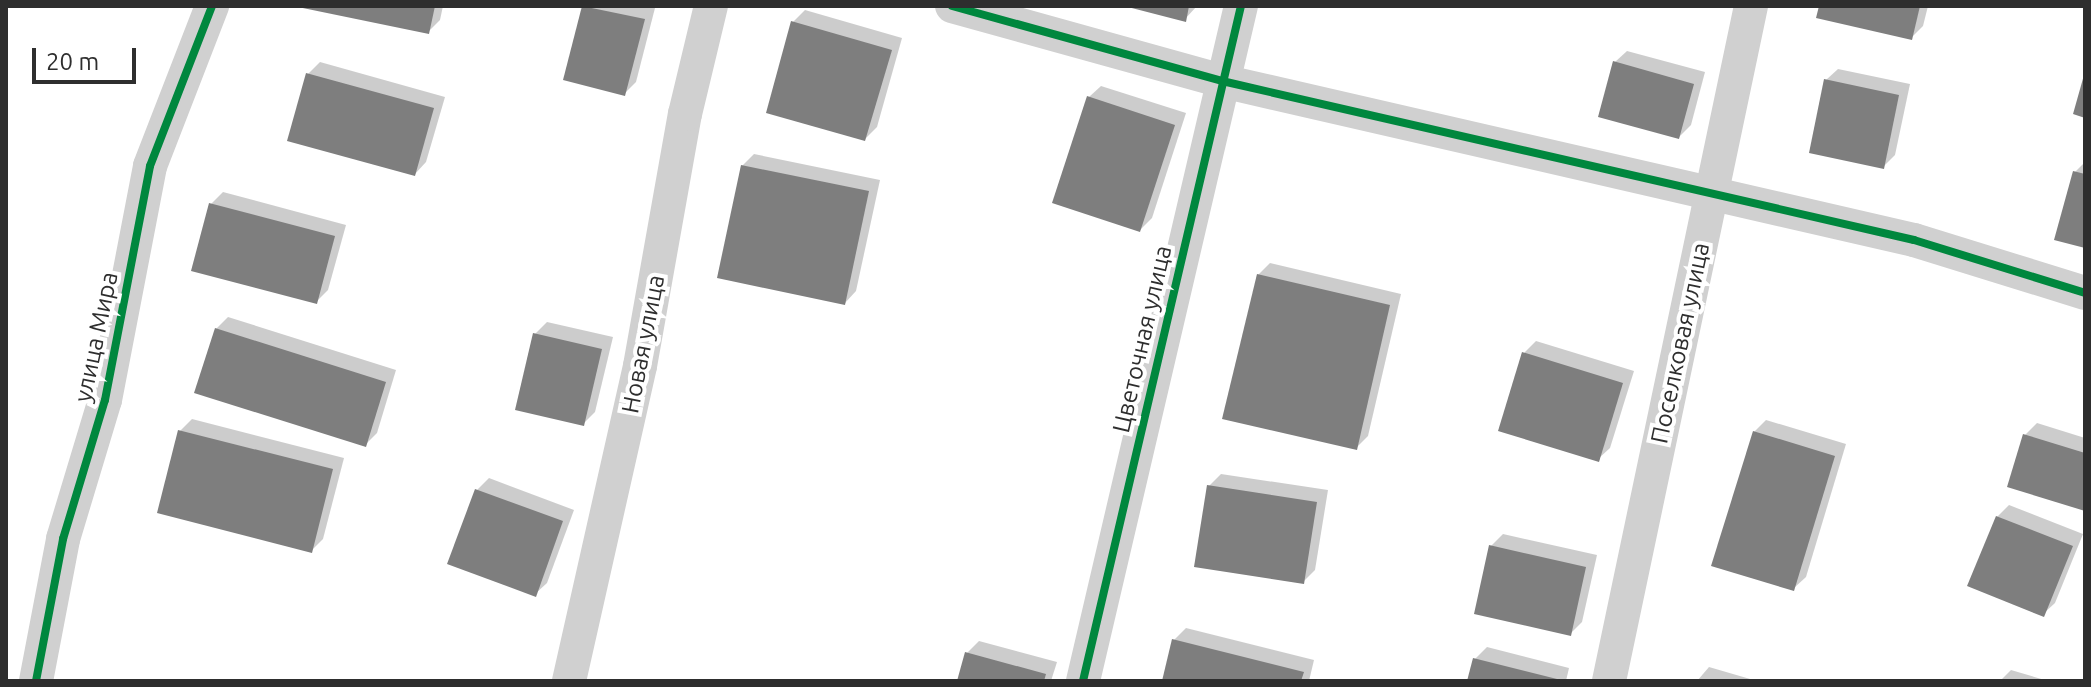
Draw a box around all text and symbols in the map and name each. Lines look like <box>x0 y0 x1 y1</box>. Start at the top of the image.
scale bar <box>36 32 140 82</box>
text: 20 m <box>46 48 99 75</box>
street label: Поселковая улица <box>1645 240 1715 446</box>
street label: Цветочная улица <box>1106 243 1178 435</box>
street label: улица Мира <box>68 269 124 405</box>
street label: Новая улица <box>615 272 671 416</box>

